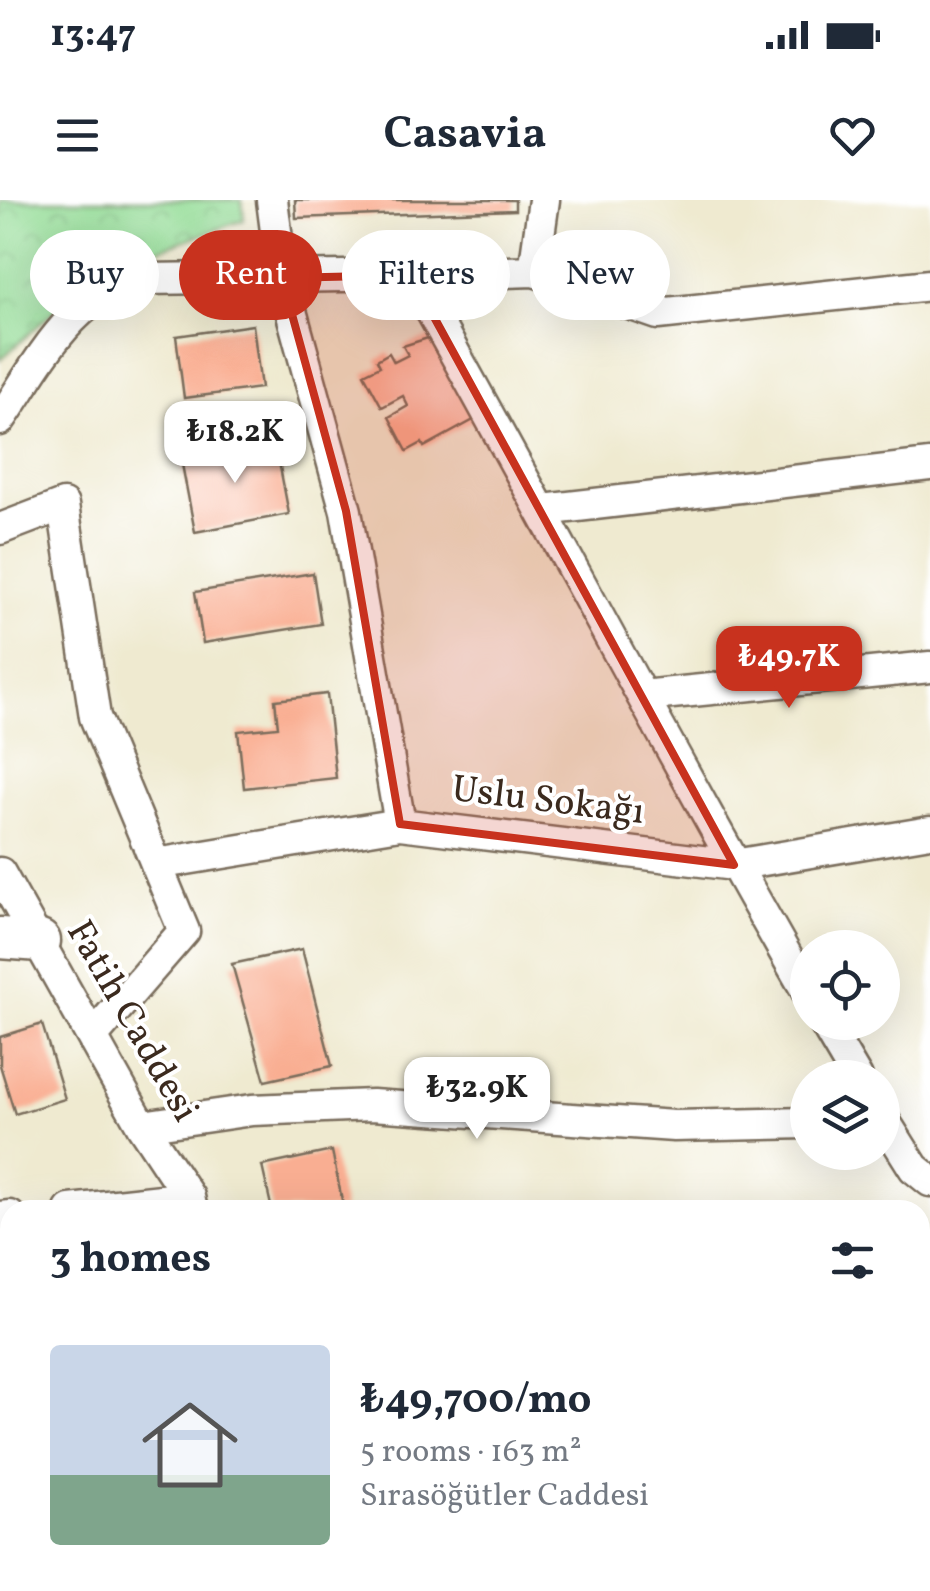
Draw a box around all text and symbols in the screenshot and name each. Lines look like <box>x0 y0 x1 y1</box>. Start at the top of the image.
text: 13:47 <box>50 9 136 62</box>
text: Casavia <box>383 104 547 167</box>
icon: menu <box>50 108 105 163</box>
icon: heart <box>825 108 880 163</box>
chip: Buy <box>30 230 159 320</box>
chip: Rent <box>179 230 322 320</box>
chip: Filters <box>342 230 510 320</box>
chip: New <box>530 230 670 320</box>
pin: ₺18.2K <box>154 401 316 486</box>
text: ₺18.2K <box>186 411 284 455</box>
pin: ₺49.7K <box>708 626 870 711</box>
text: ₺49.7K <box>738 636 840 680</box>
street label: Uslu Sokağı <box>449 764 647 840</box>
street label: Fatih Caddesi <box>52 911 210 1133</box>
map controls <box>790 930 900 1170</box>
button: locate <box>790 930 900 1040</box>
pin: ₺32.9K <box>396 1057 558 1142</box>
button: layers <box>790 1060 900 1170</box>
text: ₺32.9K <box>426 1067 528 1111</box>
text: 3 homes <box>50 1231 211 1290</box>
icon: filters <box>825 1233 880 1288</box>
text: ₺49,700/mo <box>360 1372 592 1431</box>
icon: home <box>130 1385 250 1505</box>
text: 5 rooms · 163 m² <box>360 1431 582 1475</box>
text: Sırasöğütler Caddesi <box>360 1475 649 1519</box>

